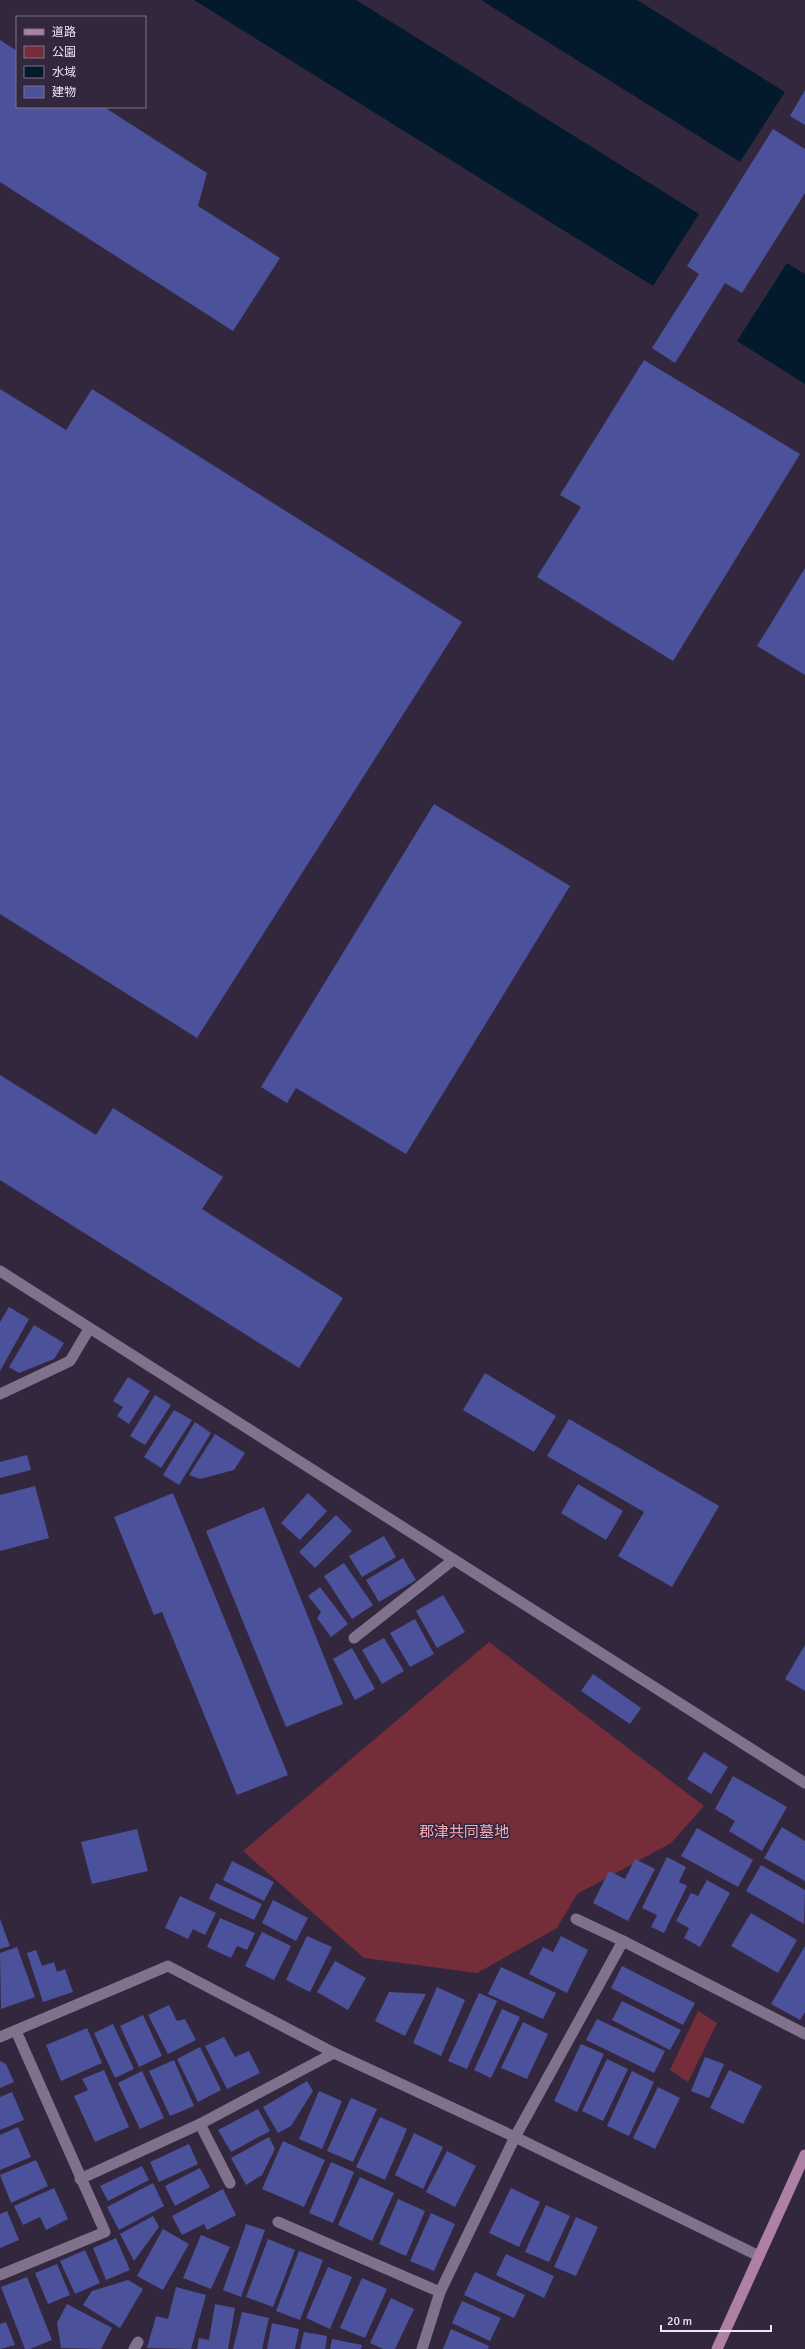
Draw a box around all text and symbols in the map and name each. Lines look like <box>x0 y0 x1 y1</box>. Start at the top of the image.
legend <box>16 16 146 108</box>
text: 道路 <box>52 25 76 40</box>
text: 公園 <box>52 45 76 60</box>
text: 水域 <box>52 65 76 80</box>
text: 建物 <box>52 85 76 100</box>
park label: 郡津共同墓地 <box>419 1823 509 1841</box>
scale bar <box>661 2307 771 2333</box>
text: 20 m <box>667 2314 692 2329</box>

